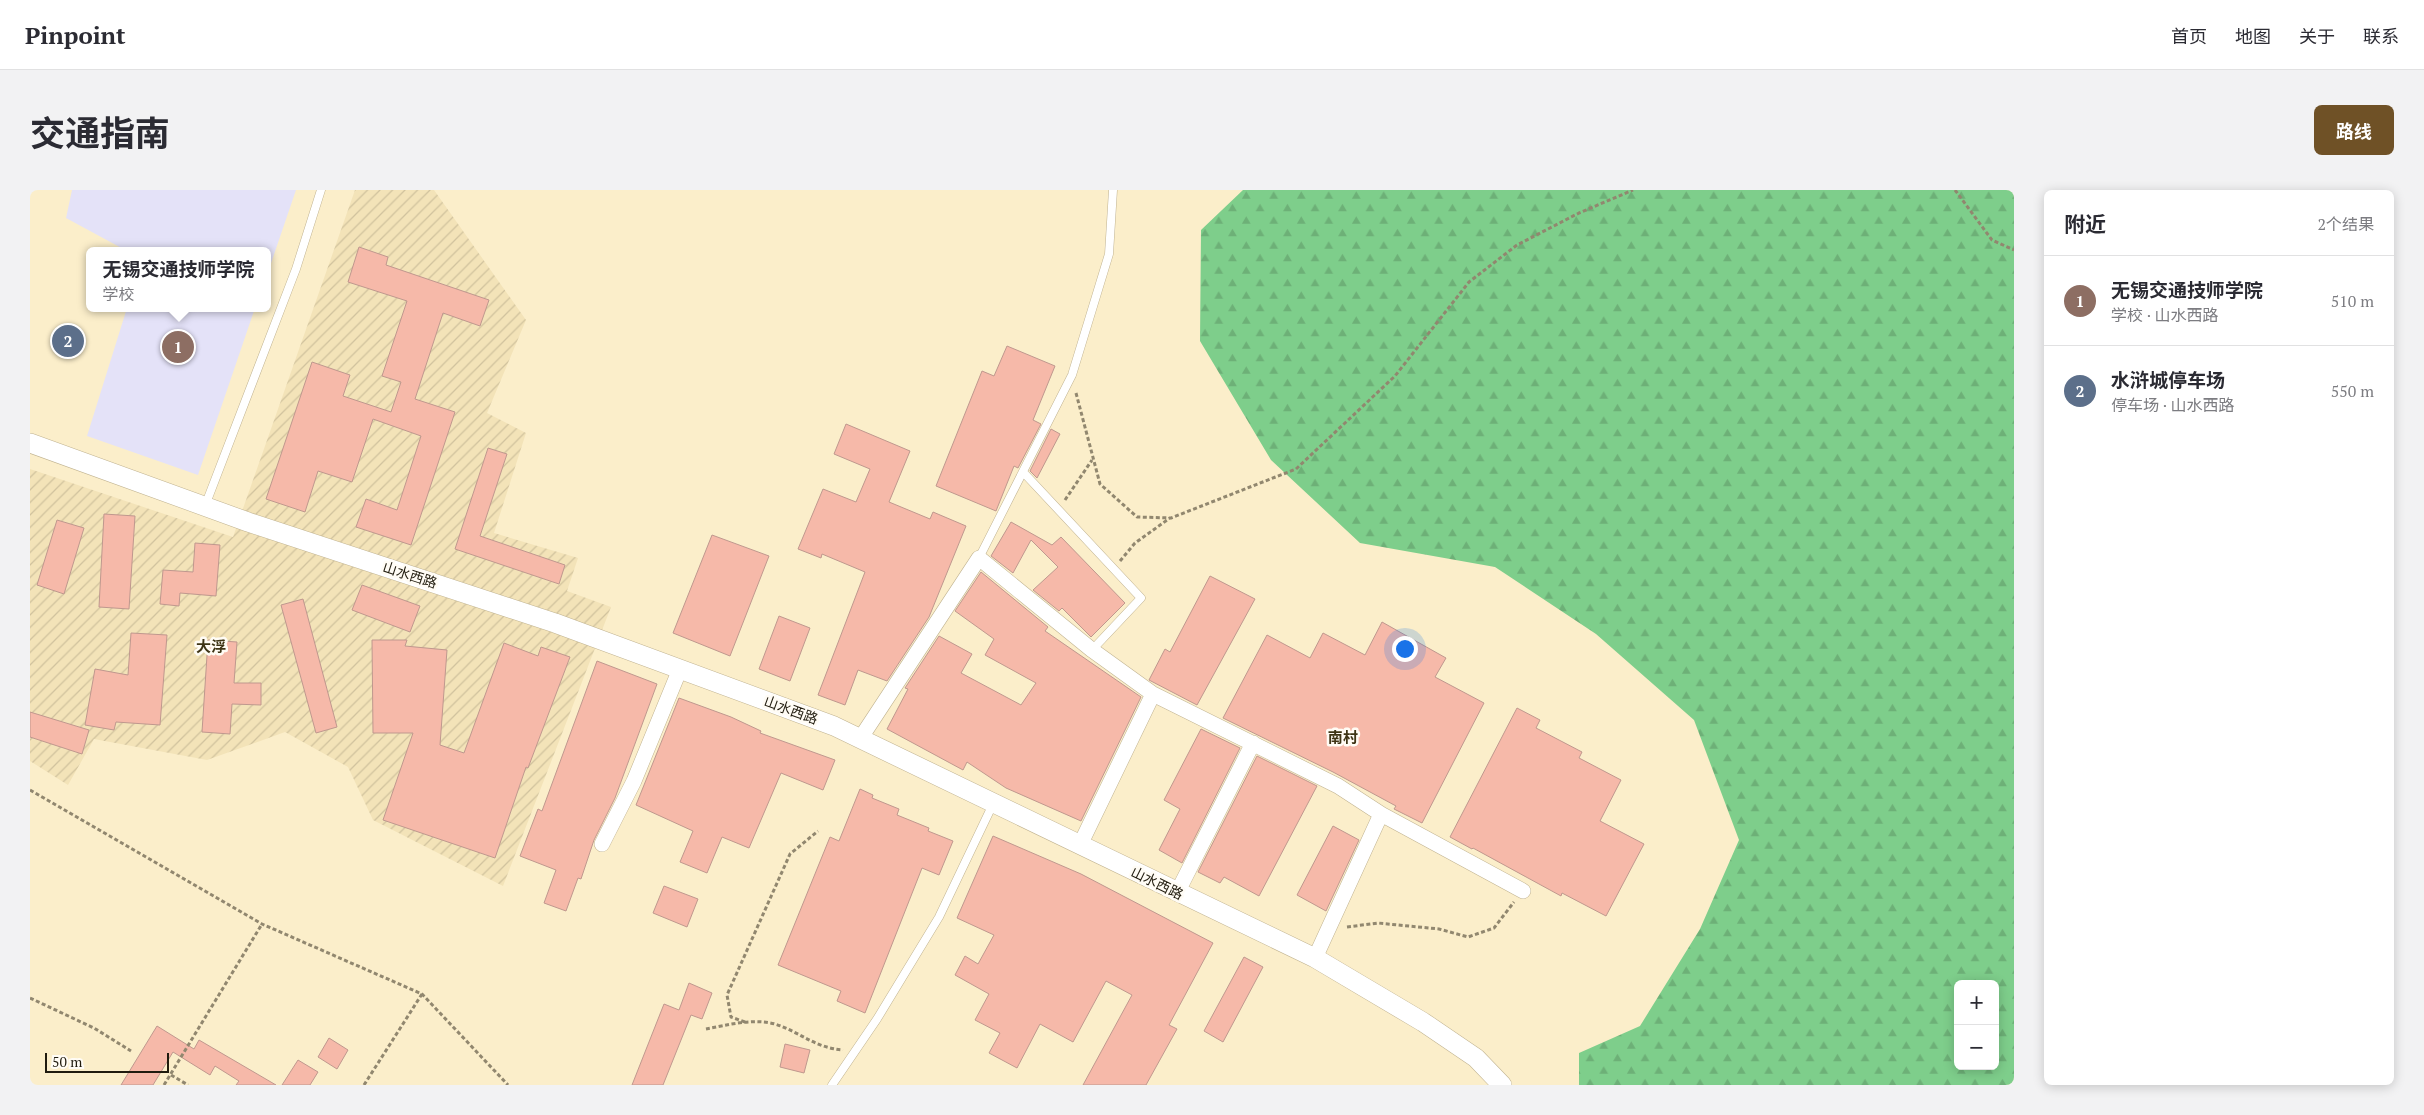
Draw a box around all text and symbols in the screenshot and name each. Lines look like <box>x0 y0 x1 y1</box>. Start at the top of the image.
text: Pinpoint <box>25 19 126 51</box>
text: 首页 <box>2171 24 2207 48</box>
text: 地图 <box>2235 24 2271 48</box>
text: 关于 <box>2299 24 2335 48</box>
text: 联系 <box>2363 24 2399 48</box>
button: 路线 <box>2314 105 2394 155</box>
text: 交通指南 <box>30 110 170 156</box>
text: 附近 <box>2064 210 2106 238</box>
text: 2个结果 <box>2317 213 2374 235</box>
popup <box>86 247 271 312</box>
text: 无锡交通技师学院 <box>102 256 255 281</box>
text: 无锡交通技师学院 <box>2111 277 2263 302</box>
text: 学校 <box>102 283 135 305</box>
text: 1 <box>2075 290 2085 312</box>
text: 510 m <box>2331 290 2374 312</box>
text: 学校 · 山水西路 <box>2111 304 2219 326</box>
pin: 2 <box>52 322 84 360</box>
pin: 1 <box>162 328 194 366</box>
text: 水浒城停车场 <box>2111 367 2225 392</box>
text: 2 <box>2075 380 2085 402</box>
text: 550 m <box>2331 380 2374 402</box>
text: 停车场 · 山水西路 <box>2111 394 2235 416</box>
street label: 山水西路 <box>381 557 440 592</box>
district label: 大浮 <box>196 636 226 656</box>
your location <box>1392 636 1418 662</box>
street label: 山水西路 <box>762 691 821 728</box>
district label: 南村 <box>1328 727 1358 747</box>
street label: 山水西路 <box>1128 862 1187 903</box>
map controls <box>1954 980 1999 1070</box>
button: + <box>1954 980 1999 1025</box>
button: − <box>1954 1025 1999 1070</box>
scale bar <box>45 1050 169 1073</box>
text: 50 m <box>52 1052 82 1071</box>

